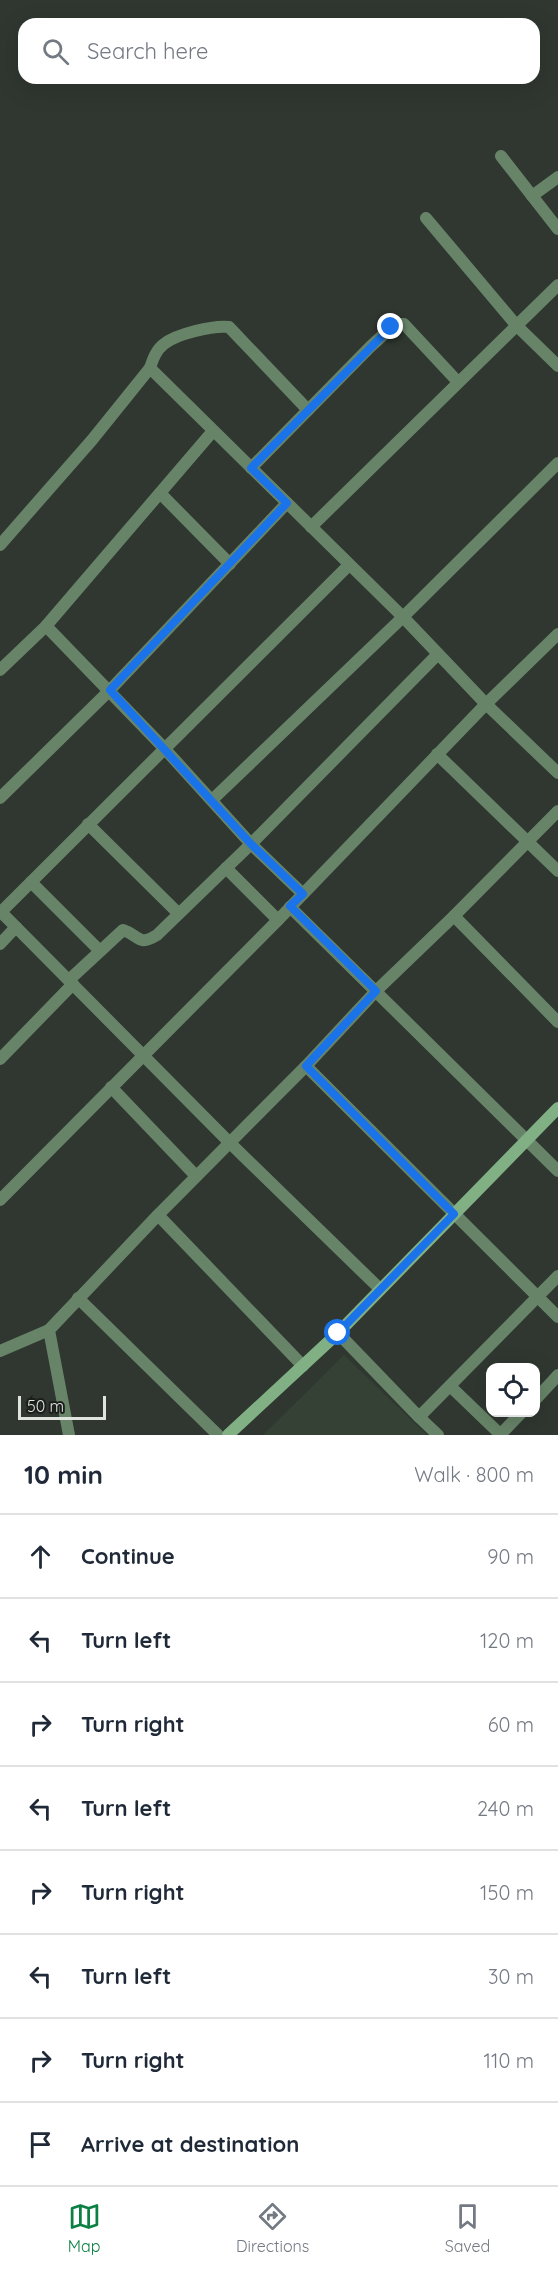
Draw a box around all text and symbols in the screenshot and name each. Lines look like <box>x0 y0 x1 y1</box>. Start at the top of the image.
search box <box>18 18 540 84</box>
icon: search <box>39 35 72 68</box>
text: Search here <box>87 37 208 65</box>
route end <box>377 313 403 339</box>
route start <box>324 1319 350 1345</box>
map controls <box>486 1363 540 1417</box>
button: locate <box>486 1363 540 1417</box>
scale bar <box>18 1393 106 1420</box>
text: 50 m <box>27 1396 64 1416</box>
text: 10 min <box>24 1458 103 1491</box>
text: Walk · 800 m <box>414 1462 534 1487</box>
icon: ahead <box>24 1540 57 1573</box>
text: Continue <box>81 1542 175 1570</box>
text: 90 m <box>487 1544 534 1569</box>
icon: left <box>24 1624 57 1657</box>
text: Turn left <box>81 1626 171 1654</box>
text: 120 m <box>480 1628 534 1653</box>
icon: right <box>24 1708 57 1741</box>
text: Turn right <box>81 1710 185 1738</box>
text: 60 m <box>488 1712 534 1737</box>
icon: left <box>24 1792 57 1825</box>
text: Turn left <box>81 1794 171 1822</box>
text: 240 m <box>477 1796 534 1821</box>
icon: right <box>24 1876 57 1909</box>
text: Turn right <box>81 1878 185 1906</box>
text: 150 m <box>480 1880 534 1905</box>
icon: left <box>24 1960 57 1993</box>
text: Turn left <box>81 1962 171 1990</box>
text: 30 m <box>488 1964 534 1989</box>
icon: right <box>24 2044 57 2077</box>
text: Turn right <box>81 2046 185 2074</box>
text: 110 m <box>484 2048 534 2073</box>
icon: arrive <box>24 2128 57 2161</box>
text: Arrive at destination <box>81 2130 299 2158</box>
tab: Map <box>68 2200 101 2256</box>
tab: Directions <box>236 2200 309 2256</box>
tab: Saved <box>445 2200 490 2256</box>

